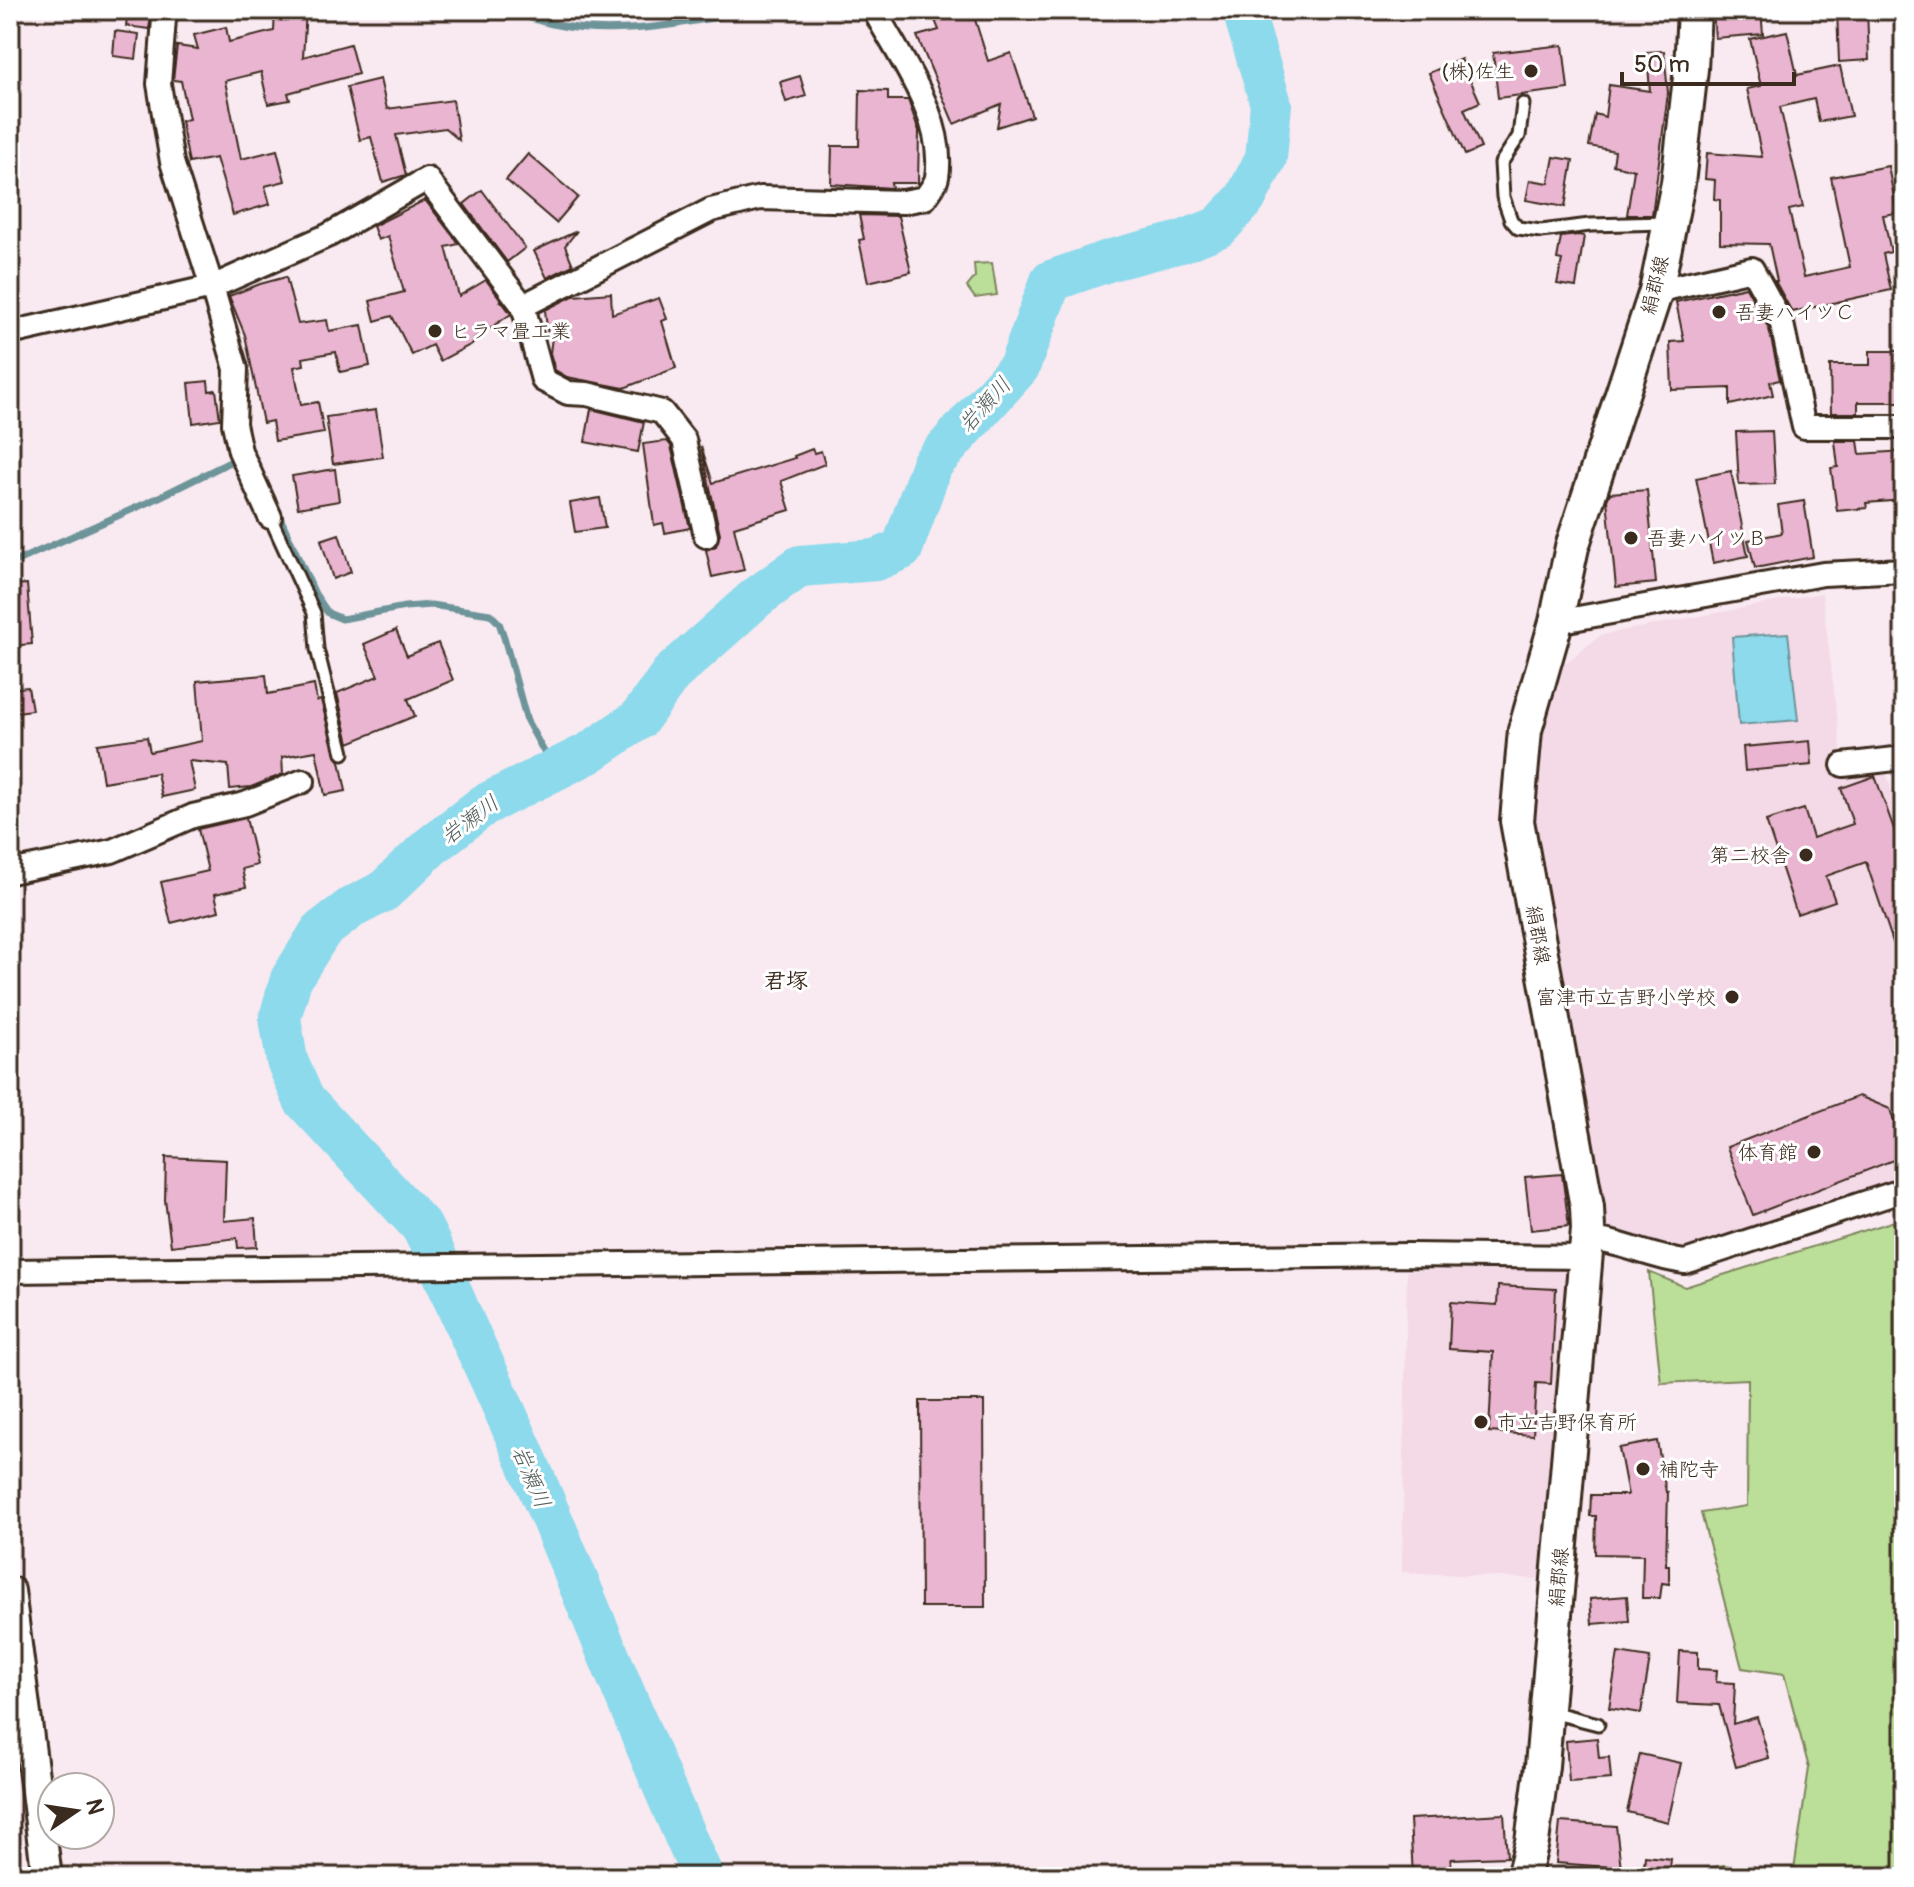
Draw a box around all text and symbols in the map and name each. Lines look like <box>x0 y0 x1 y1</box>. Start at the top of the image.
scale bar <box>1622 36 1794 86</box>
text: 50 m <box>1634 50 1690 79</box>
place label: (株)佐生 <box>1442 59 1515 84</box>
marker: (株)佐生 <box>1522 62 1540 80</box>
street label: 絹郡線 <box>1636 253 1674 317</box>
place label: 吾妻ハイツＣ <box>1735 300 1855 325</box>
marker: 吾妻ハイツＣ <box>1710 303 1728 321</box>
place label: ヒラマ畳工業 <box>451 319 571 344</box>
marker: ヒラマ畳工業 <box>426 322 444 340</box>
water label: 岩瀬川 <box>953 371 1017 439</box>
place label: 吾妻ハイツＢ <box>1647 526 1767 551</box>
marker: 吾妻ハイツＢ <box>1622 529 1640 547</box>
water label: 岩瀬川 <box>435 789 505 851</box>
place label: 第二校舎 <box>1710 843 1790 868</box>
marker: 第二校舎 <box>1797 846 1815 864</box>
street label: 絹郡線 <box>1520 903 1556 967</box>
district label: 君塚 <box>764 967 808 995</box>
place label: 富津市立吉野小学校 <box>1536 985 1716 1010</box>
marker: 富津市立吉野小学校 <box>1723 988 1741 1006</box>
place label: 体育館 <box>1738 1140 1798 1165</box>
marker: 体育館 <box>1805 1143 1823 1161</box>
place label: 市立吉野保育所 <box>1497 1410 1637 1435</box>
marker: 市立吉野保育所 <box>1472 1413 1490 1431</box>
water label: 岩瀬川 <box>505 1441 557 1513</box>
place label: 補陀寺 <box>1659 1457 1719 1482</box>
marker: 補陀寺 <box>1634 1460 1652 1478</box>
street label: 絹郡線 <box>1544 1546 1574 1608</box>
north arrow <box>36 1771 116 1851</box>
text: N <box>79 1796 110 1817</box>

